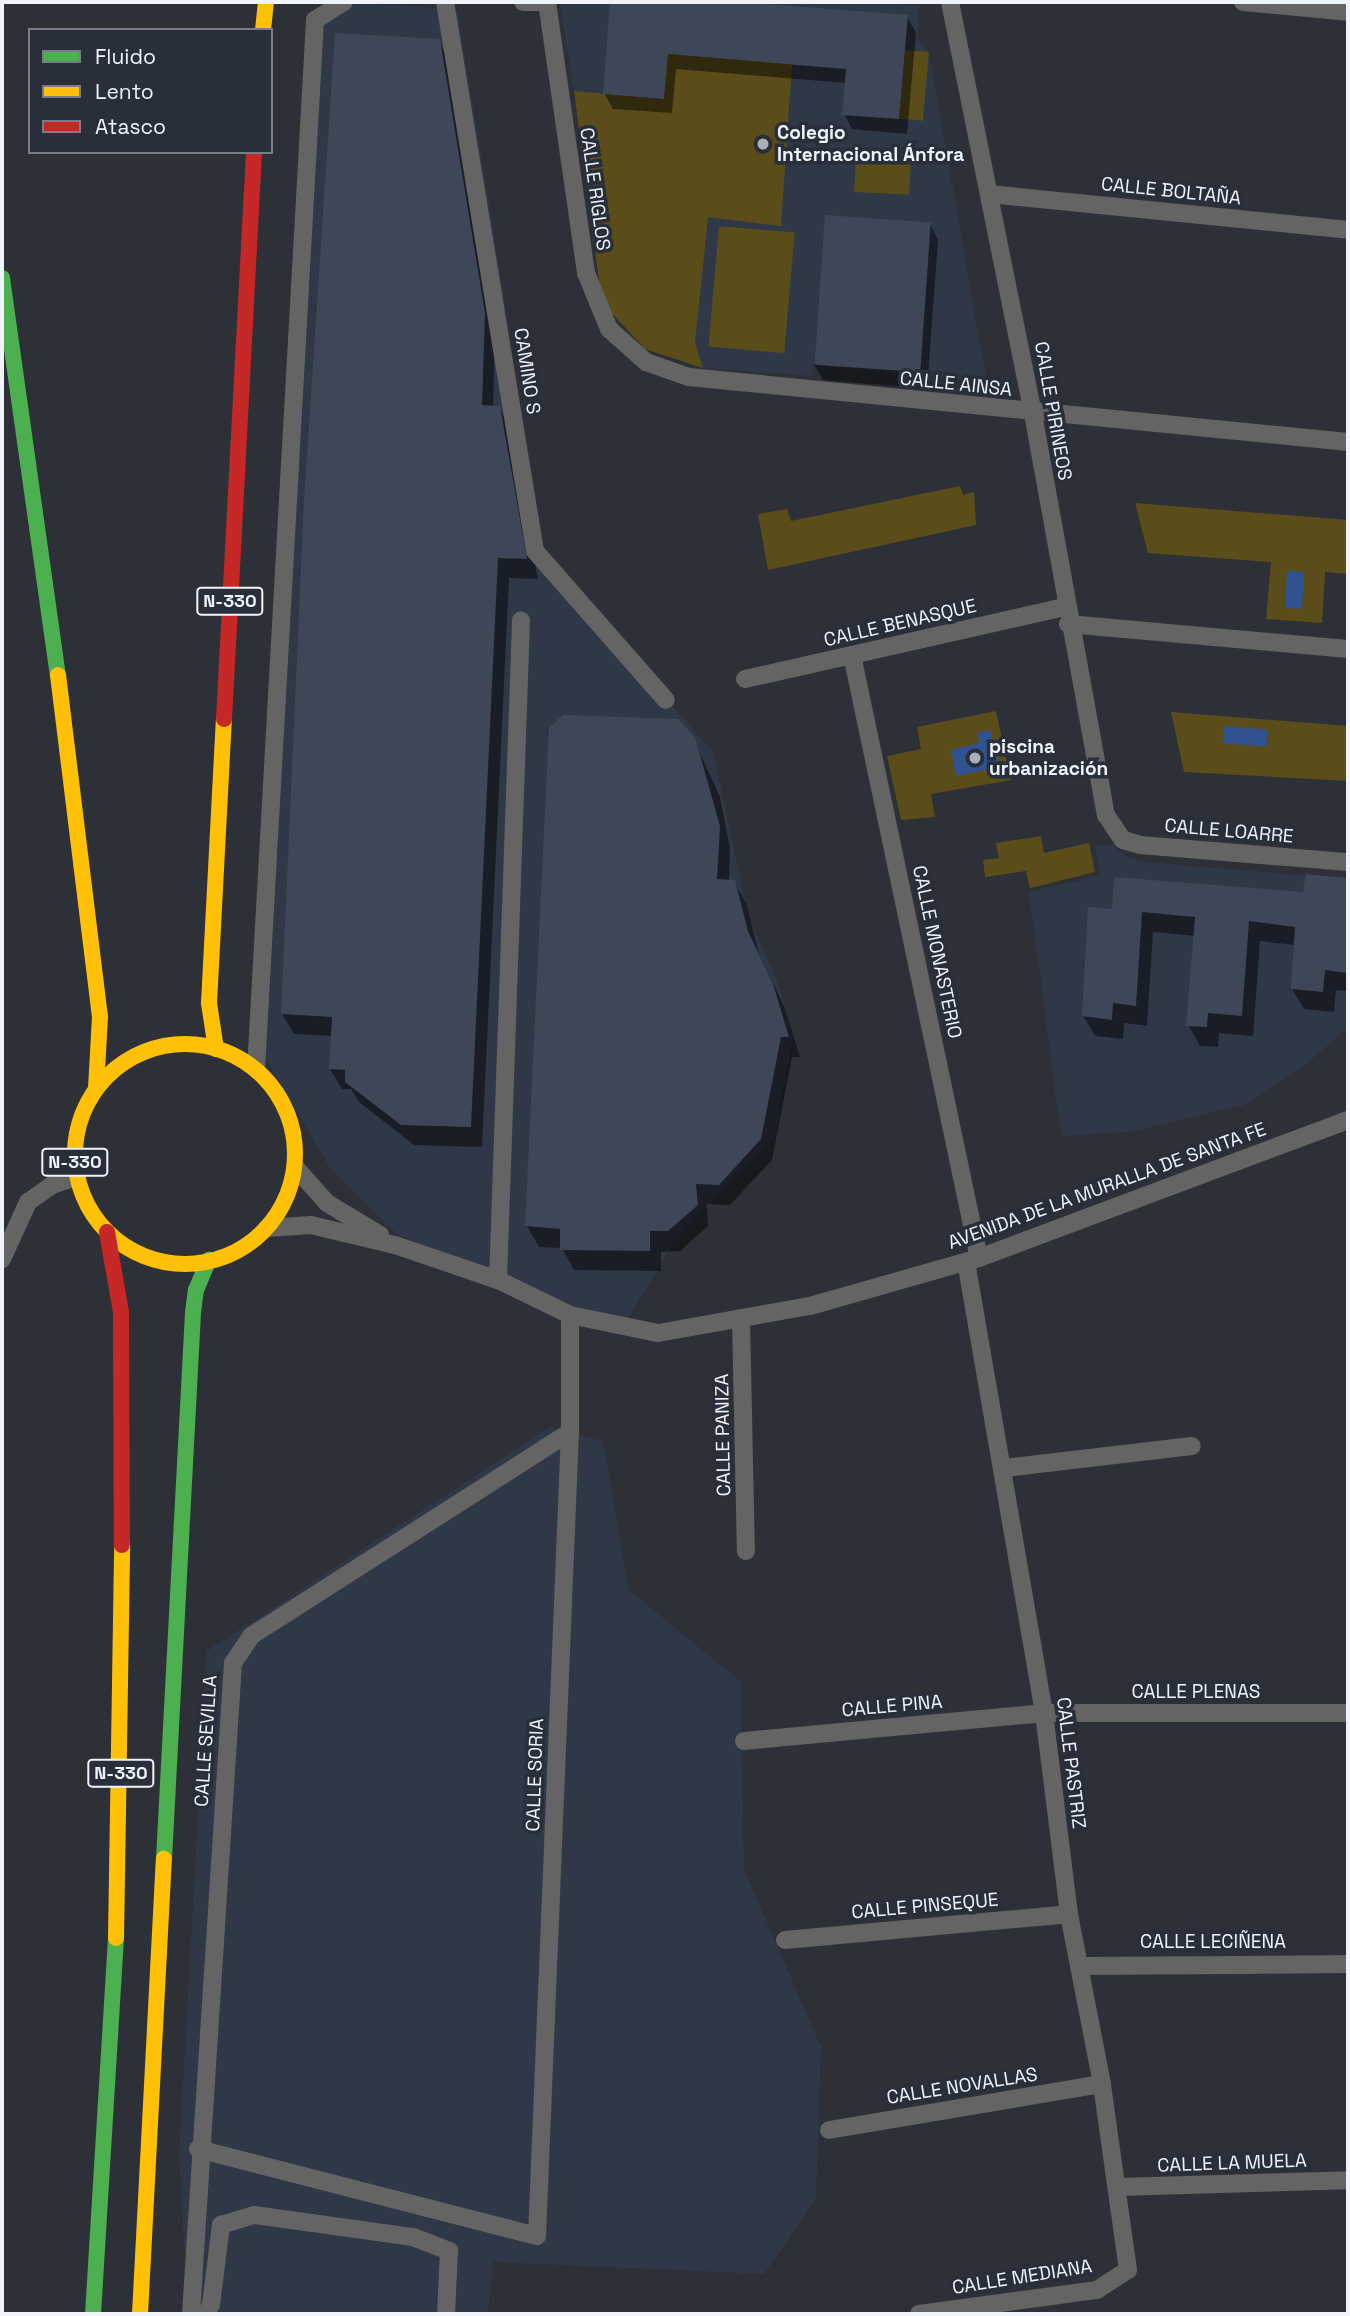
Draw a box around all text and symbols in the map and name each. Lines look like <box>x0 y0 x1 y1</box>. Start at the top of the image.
legend <box>28 28 273 154</box>
text: Fluido <box>95 43 156 70</box>
text: Lento <box>95 78 154 105</box>
text: Atasco <box>95 113 166 140</box>
place label: Colegio Internacional Ánfora <box>777 122 965 166</box>
street label: CALLE RIGLOS <box>575 126 615 252</box>
marker: Colegio Internacional Ánfora <box>755 136 771 152</box>
street label: CALLE BOLTAÑA <box>1100 172 1242 210</box>
street label: CAMINO S <box>509 326 545 416</box>
street label: CALLE PIRINEOS <box>1030 340 1076 482</box>
street label: CALLE AINSA <box>899 367 1013 401</box>
road number: N-330 <box>195 586 265 616</box>
street label: CALLE BENASQUE <box>821 594 979 652</box>
place label: piscina urbanización <box>989 736 1108 780</box>
marker: piscina urbanización <box>967 750 983 766</box>
street label: CALLE LOARRE <box>1163 814 1295 848</box>
street label: CALLE MONASTERIO <box>908 863 966 1041</box>
street label: AVENIDA DE LA MURALLA DE SANTA FE <box>944 1118 1270 1254</box>
road number: N-330 <box>40 1148 110 1176</box>
street label: CALLE PANIZA <box>711 1373 735 1497</box>
street label: CALLE SEVILLA <box>190 1674 222 1808</box>
street label: CALLE PLENAS <box>1131 1681 1261 1703</box>
street label: CALLE PINA <box>841 1690 943 1722</box>
street label: CALLE PASTRIZ <box>1052 1696 1090 1830</box>
street label: CALLE SORIA <box>522 1718 548 1832</box>
road number: N-330 <box>86 1758 156 1788</box>
street label: CALLE PINSEQUE <box>851 1888 999 1924</box>
street label: CALLE LECIÑENA <box>1140 1931 1286 1953</box>
street label: CALLE NOVALLAS <box>885 2063 1039 2109</box>
street label: CALLE LA MUELA <box>1157 2149 1307 2177</box>
street label: CALLE MEDIANA <box>950 2255 1094 2299</box>

